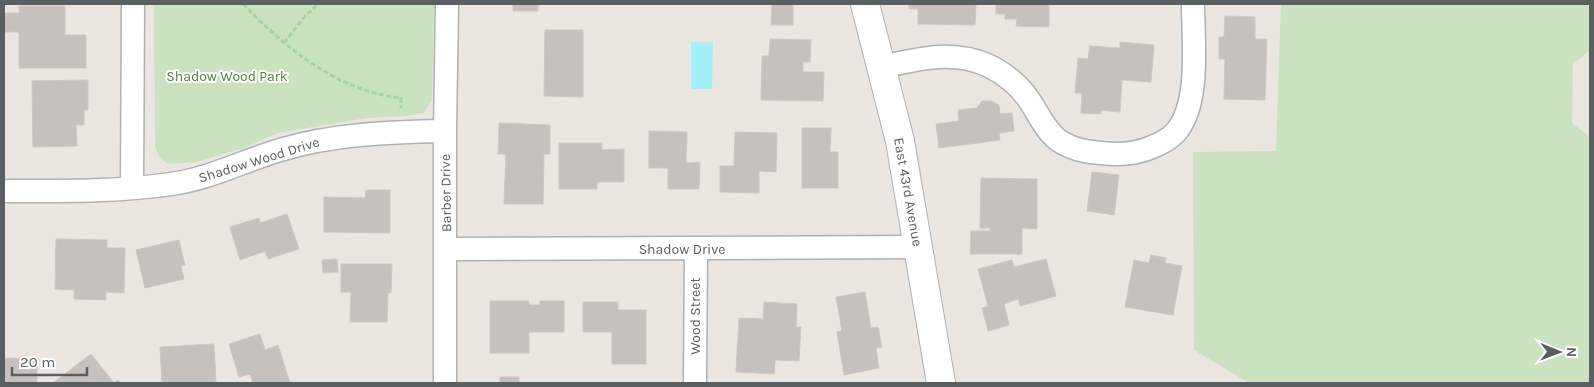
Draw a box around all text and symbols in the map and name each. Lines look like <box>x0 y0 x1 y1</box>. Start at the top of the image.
park label: Shadow Wood Park <box>166 68 288 85</box>
street label: Shadow Wood Drive <box>196 133 322 187</box>
street label: East 43rd Avenue <box>890 136 926 248</box>
street label: Barber Drive <box>437 154 455 232</box>
street label: Shadow Drive <box>639 241 725 258</box>
street label: Wood Street <box>687 277 704 355</box>
north arrow <box>1534 327 1584 377</box>
scale bar <box>12 344 88 376</box>
text: N <box>1563 347 1580 357</box>
text: 20 m <box>20 353 55 371</box>

